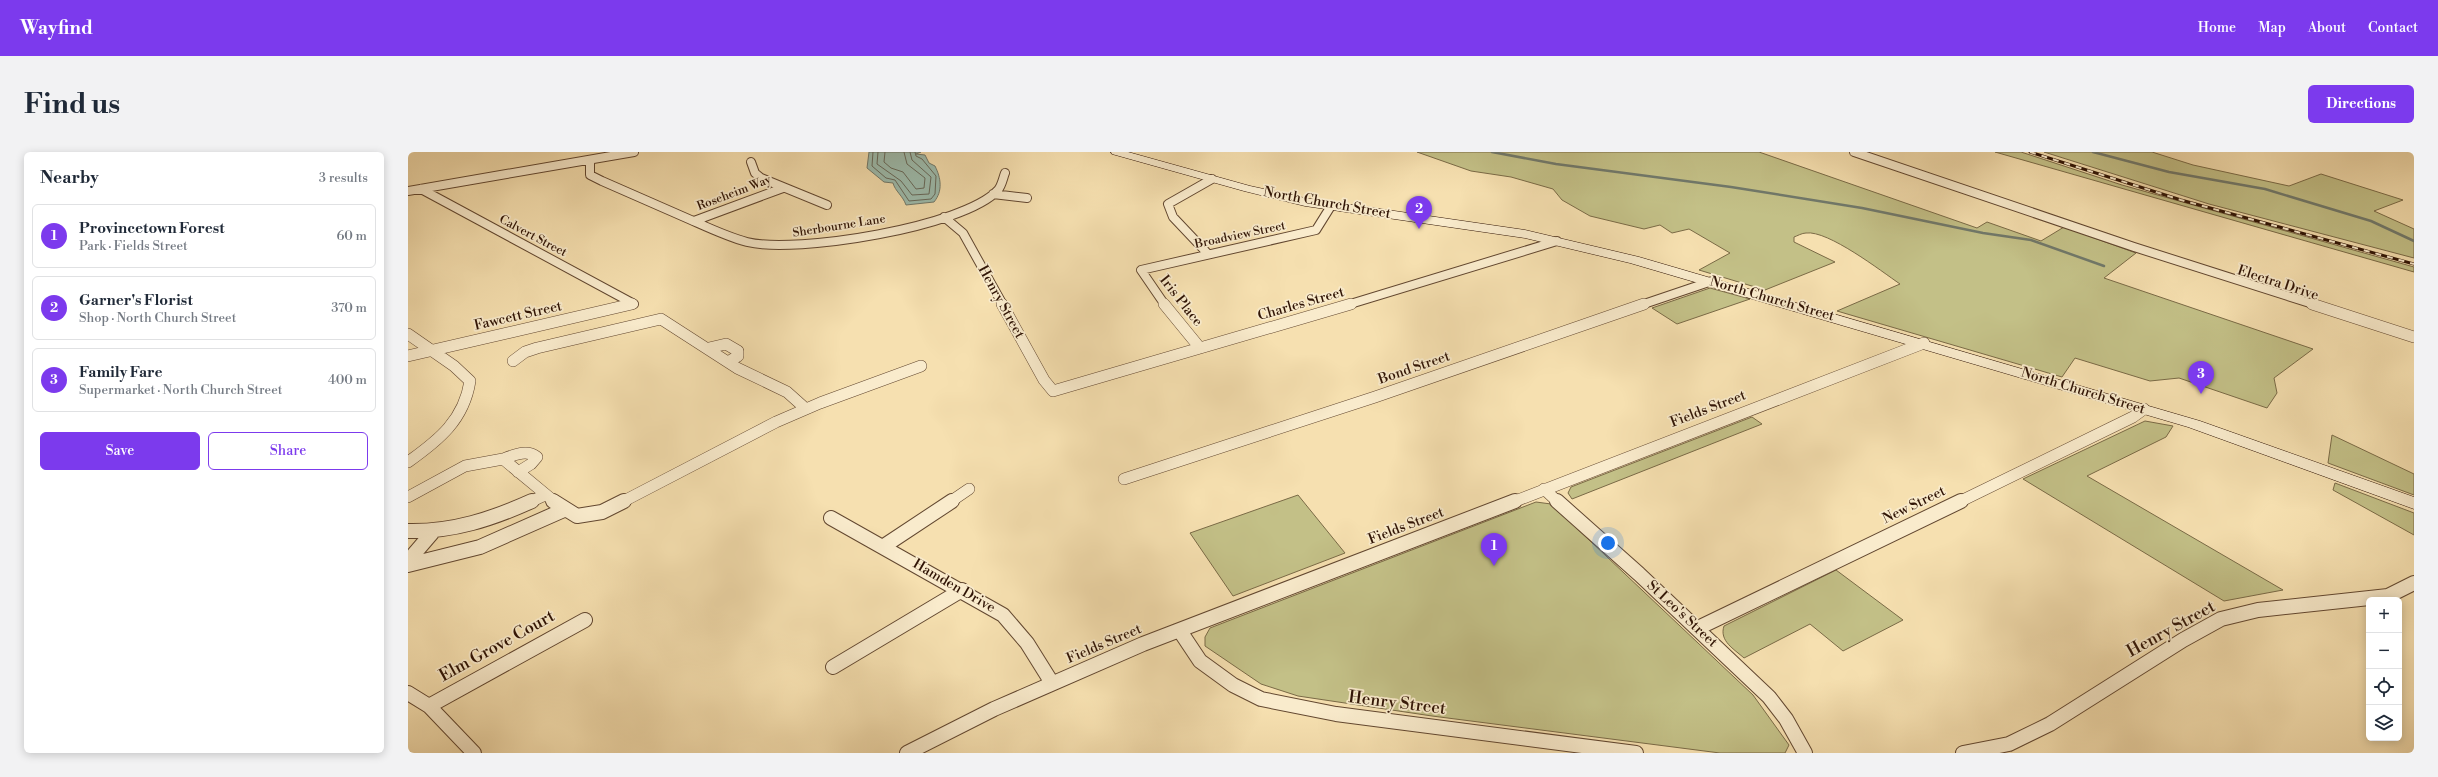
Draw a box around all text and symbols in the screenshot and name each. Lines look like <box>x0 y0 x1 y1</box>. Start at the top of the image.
text: Wayfind <box>20 16 93 40</box>
text: Home <box>2198 19 2236 37</box>
text: Map <box>2258 19 2286 37</box>
text: About <box>2308 19 2346 37</box>
text: Contact <box>2368 19 2418 37</box>
button: Directions <box>2308 85 2414 123</box>
text: Find us <box>24 87 120 122</box>
text: Nearby <box>40 167 99 189</box>
text: 3 results <box>319 170 368 186</box>
street label: Roseheim Way <box>695 172 773 214</box>
street label: North Church Street <box>1262 183 1392 223</box>
pin: 2 <box>1406 196 1432 229</box>
street label: Sherbourne Lane <box>791 211 887 241</box>
street label: Calvert Street <box>497 212 570 260</box>
street label: Broadview Street <box>1192 218 1288 252</box>
text: Provincetown Forest <box>79 219 225 238</box>
text: 1 <box>51 228 57 244</box>
text: 60 m <box>336 228 367 244</box>
text: Park · Fields Street <box>79 238 188 254</box>
street label: Electra Drive <box>2235 261 2321 305</box>
street label: Henry Street <box>974 262 1028 342</box>
street label: Iris Place <box>1155 272 1207 330</box>
street label: North Church Street <box>1708 273 1836 325</box>
street label: Charles Street <box>1256 283 1346 325</box>
text: Garner's Florist <box>79 291 193 310</box>
street label: Fawcett Street <box>472 297 564 335</box>
text: 2 <box>50 300 58 316</box>
text: 370 m <box>331 300 367 316</box>
text: Shop · North Church Street <box>79 310 236 326</box>
street label: Bond Street <box>1375 347 1452 389</box>
pin: 3 <box>2188 361 2214 394</box>
text: Family Fare <box>79 363 163 382</box>
street label: North Church Street <box>2019 364 2147 418</box>
text: 3 <box>50 372 58 388</box>
text: 400 m <box>328 372 367 388</box>
text: Supermarket · North Church Street <box>79 382 282 398</box>
street label: Fields Street <box>1667 386 1749 432</box>
button: Save <box>40 432 200 470</box>
button: Share <box>208 432 368 470</box>
street label: New Street <box>1880 482 1948 528</box>
street label: Fields Street <box>1365 503 1447 549</box>
pin: 1 <box>1481 533 1507 566</box>
your location <box>1598 533 1618 553</box>
street label: Hamden Drive <box>909 555 999 617</box>
street label: St Leo's Street <box>1643 577 1721 651</box>
street label: Henry Street <box>2123 596 2219 662</box>
map controls <box>2366 597 2402 741</box>
button: + <box>2366 597 2402 633</box>
street label: Elm Grove Court <box>435 605 559 687</box>
street label: Fields Street <box>1064 620 1144 668</box>
button: − <box>2366 633 2402 669</box>
button: locate <box>2366 669 2402 705</box>
street label: Henry Street <box>1347 686 1447 720</box>
button: layers <box>2366 705 2402 741</box>

